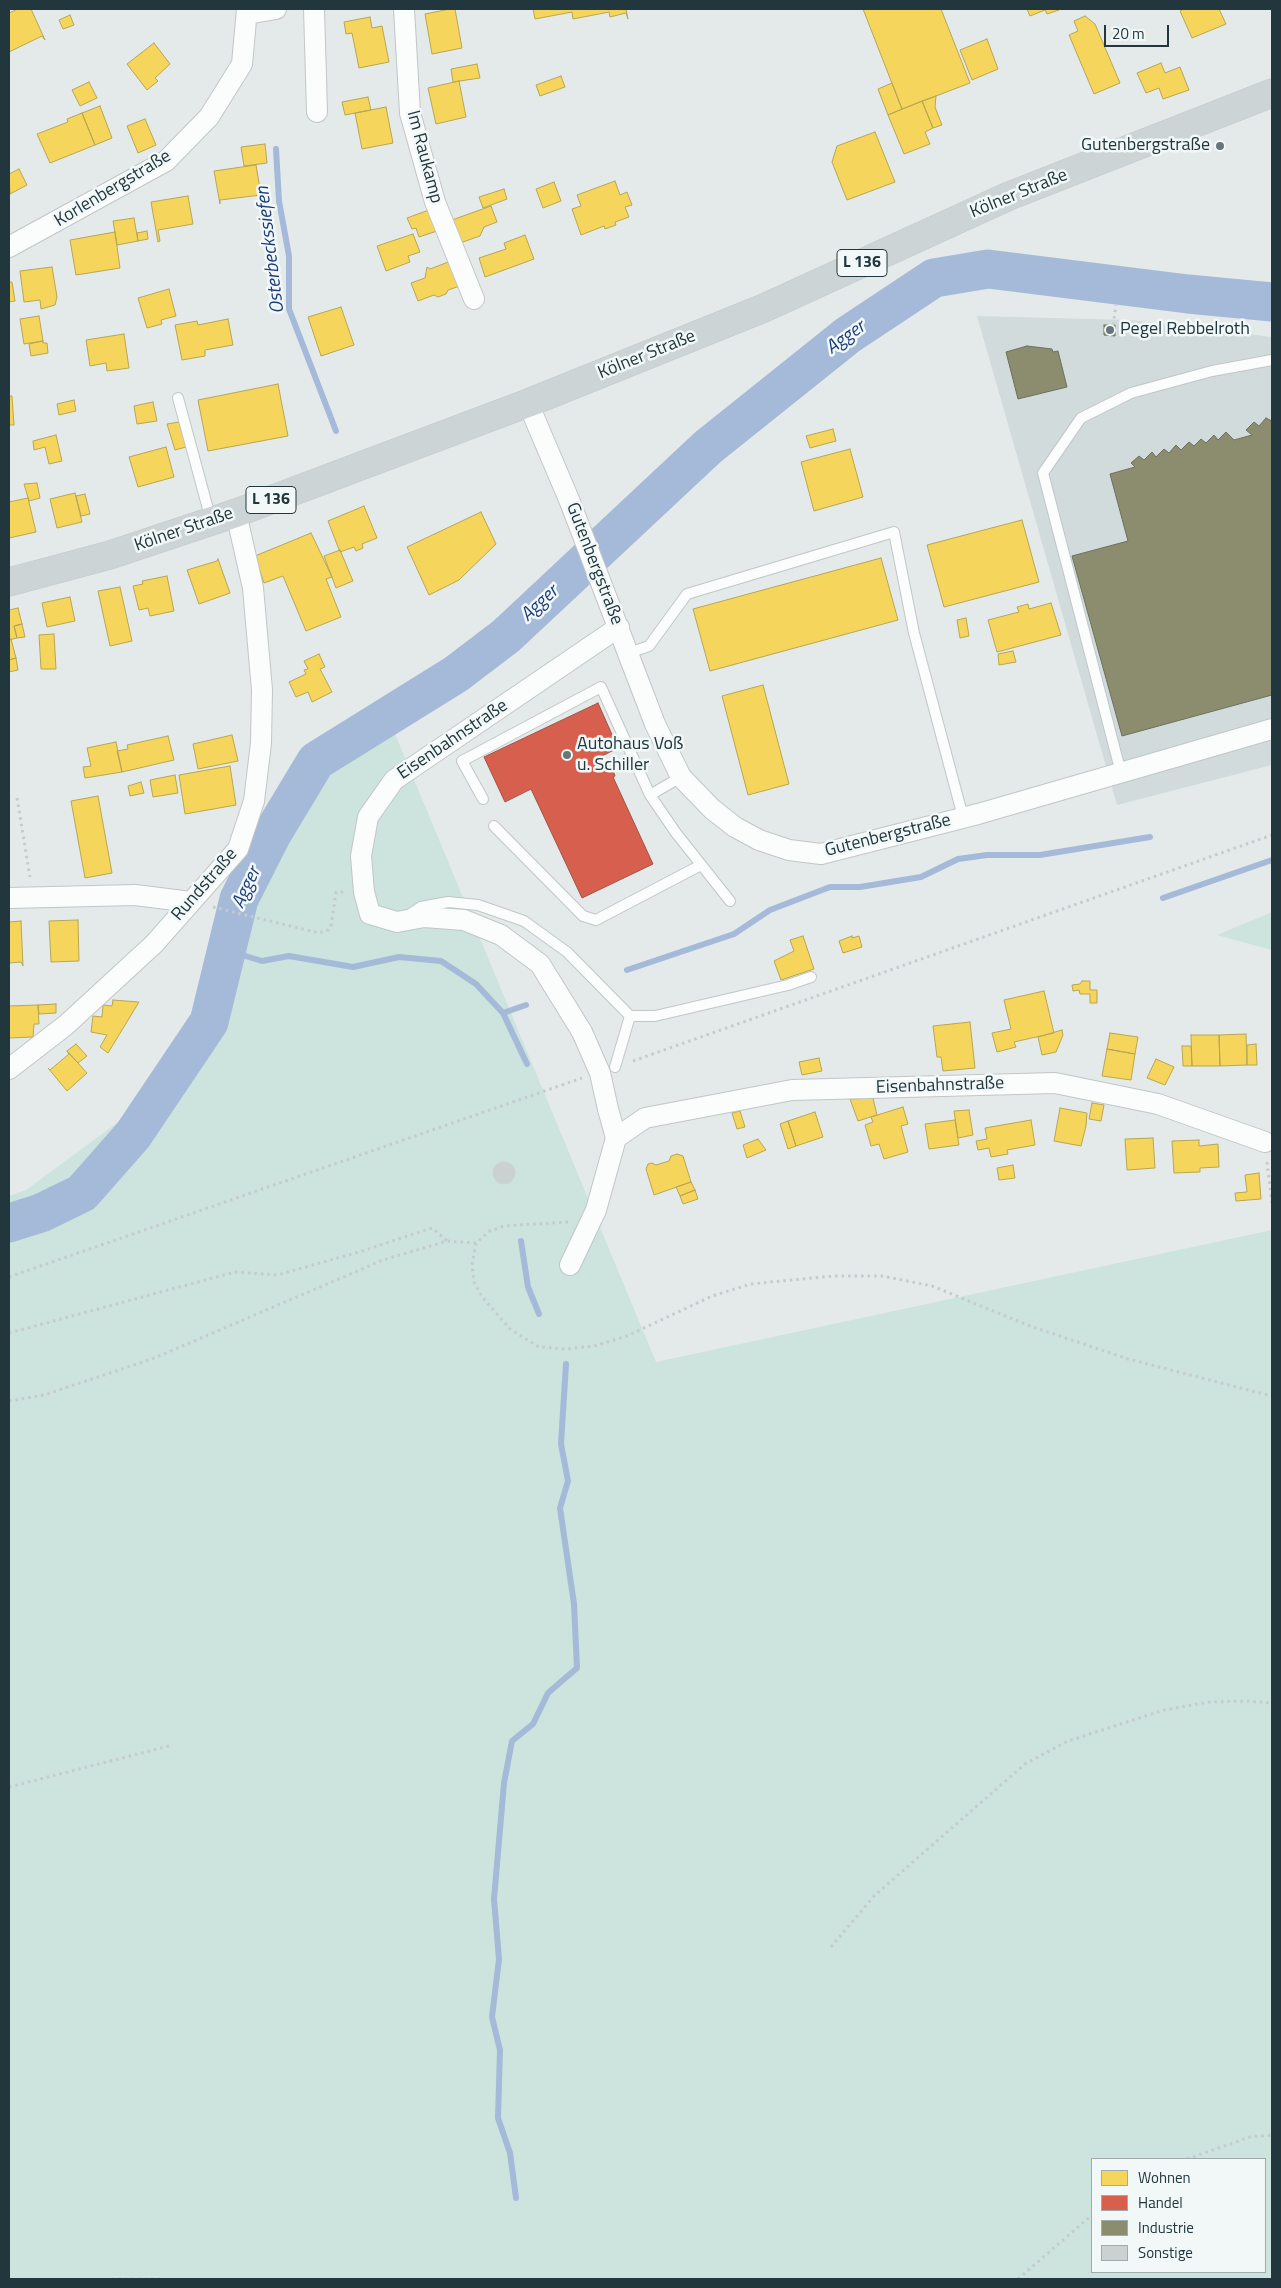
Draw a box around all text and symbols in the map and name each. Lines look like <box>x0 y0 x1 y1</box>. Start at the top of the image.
scale bar <box>1106 15 1171 47</box>
text: 20 m <box>1112 22 1145 45</box>
street label: Im Raukamp <box>401 108 447 206</box>
place label: Gutenbergstraße <box>1081 135 1210 157</box>
marker: Gutenbergstraße <box>1214 140 1226 152</box>
street label: Korlenbergstraße <box>51 146 175 232</box>
street label: Kölner Straße <box>967 165 1071 223</box>
water label: Osterbeckssiefen <box>252 185 290 315</box>
road number: L 136 <box>837 250 887 276</box>
water label: Agger <box>822 316 870 360</box>
place label: Pegel Rebbelroth <box>1120 319 1250 341</box>
marker: Pegel Rebbelroth <box>1104 324 1116 336</box>
street label: Kölner Straße <box>595 326 699 384</box>
road number: L 136 <box>246 486 296 514</box>
street label: Gutenbergstraße <box>561 500 627 628</box>
street label: Kölner Straße <box>132 503 236 557</box>
water label: Agger <box>517 581 563 627</box>
street label: Eisenbahnstraße <box>394 695 512 785</box>
place label: Autohaus Voß u. Schiller <box>577 734 683 776</box>
marker: Autohaus Voß u. Schiller <box>561 749 573 761</box>
street label: Gutenbergstraße <box>823 810 953 862</box>
street label: Rundstraße <box>168 844 242 926</box>
water label: Agger <box>228 864 266 912</box>
street label: Eisenbahnstraße <box>876 1073 1004 1099</box>
legend <box>1091 2158 1266 2273</box>
text: Wohnen <box>1138 2166 1191 2189</box>
text: Handel <box>1138 2191 1183 2214</box>
text: Industrie <box>1138 2216 1194 2239</box>
text: Sonstige <box>1138 2241 1193 2264</box>

